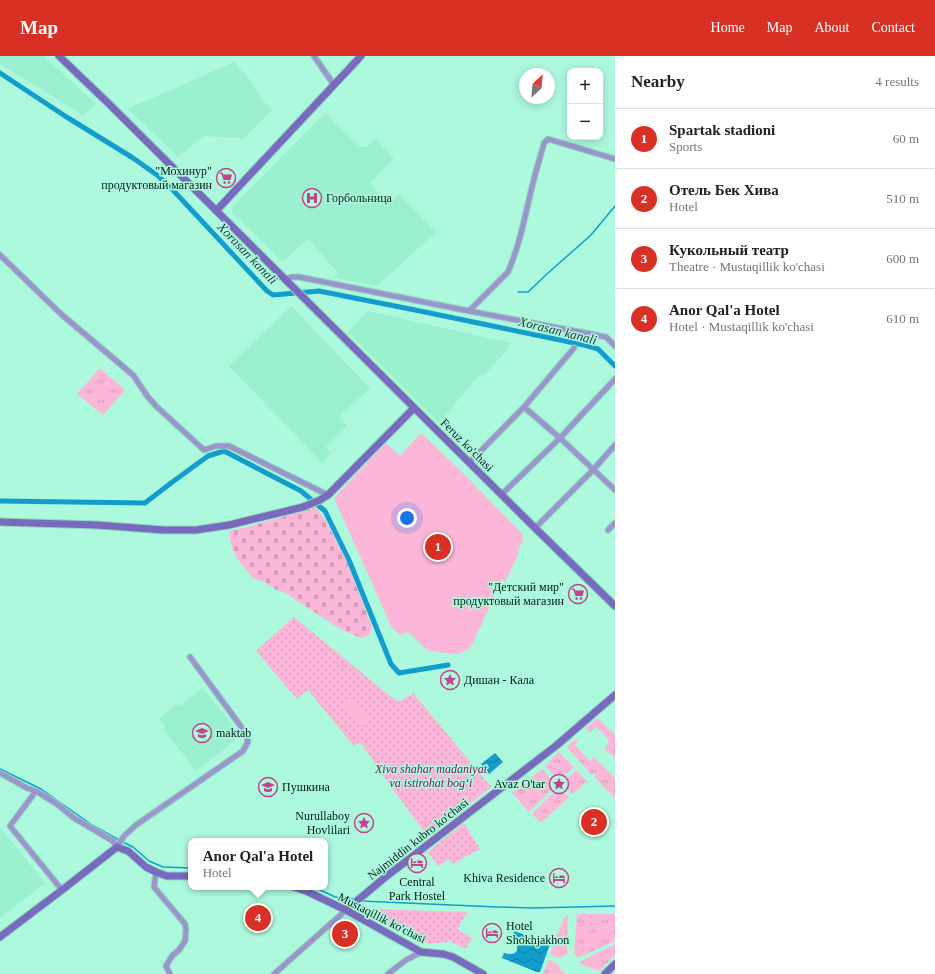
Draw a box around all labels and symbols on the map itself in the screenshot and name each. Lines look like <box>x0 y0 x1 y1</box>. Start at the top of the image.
north arrow <box>519 68 555 104</box>
place label: "Мохинур" продуктовый магазин <box>101 164 213 192</box>
supermarket icon: "Мохинур" продуктовый магазин <box>215 167 237 189</box>
hospital icon: Горбольница <box>301 187 323 209</box>
place label: Горбольница <box>326 191 393 205</box>
water label: Xorasan kanali <box>214 219 281 288</box>
water label: Xorasan kanali <box>516 313 599 348</box>
street label: Feruz ko'chasi <box>438 416 497 475</box>
your location <box>397 508 417 528</box>
pin: 1 <box>425 532 451 562</box>
place label: "Детский мир" продуктовый магазин <box>453 580 565 608</box>
supermarket icon: "Детский мир" продуктовый магазин <box>567 583 589 605</box>
place icon: Дишан - Кала <box>439 669 461 691</box>
place label: Дишан - Кала <box>464 673 535 687</box>
school or university icon: maktab <box>191 722 213 744</box>
place label: maktab <box>216 726 251 740</box>
park label: Xiva shahar madaniyat va istirohat bogʻi <box>374 762 488 790</box>
place icon: Avaz O'tar <box>548 773 570 795</box>
school or university icon: Пушкина <box>257 776 279 798</box>
place label: Avaz O'tar <box>494 777 545 791</box>
place label: Пушкина <box>282 780 331 794</box>
street label: Najmiddin kubro ko'chasi <box>365 795 472 883</box>
pin: 2 <box>581 807 607 837</box>
place label: Nurullaboy Hovlilari <box>295 809 351 837</box>
place icon: Nurullaboy Hovlilari <box>353 812 375 834</box>
hotel icon: Central Park Hostel <box>406 852 428 874</box>
hotel icon: Khiva Residence <box>548 867 570 889</box>
place label: Khiva Residence <box>463 871 545 885</box>
place label: Central Park Hostel <box>389 875 446 903</box>
street label: Mustaqillik ko'chasi <box>336 890 429 947</box>
pin: 4 <box>245 903 271 933</box>
pin: 3 <box>332 919 358 949</box>
place label: Hotel Shokhjakhon <box>506 919 569 947</box>
hotel icon: Hotel Shokhjakhon <box>481 922 503 944</box>

